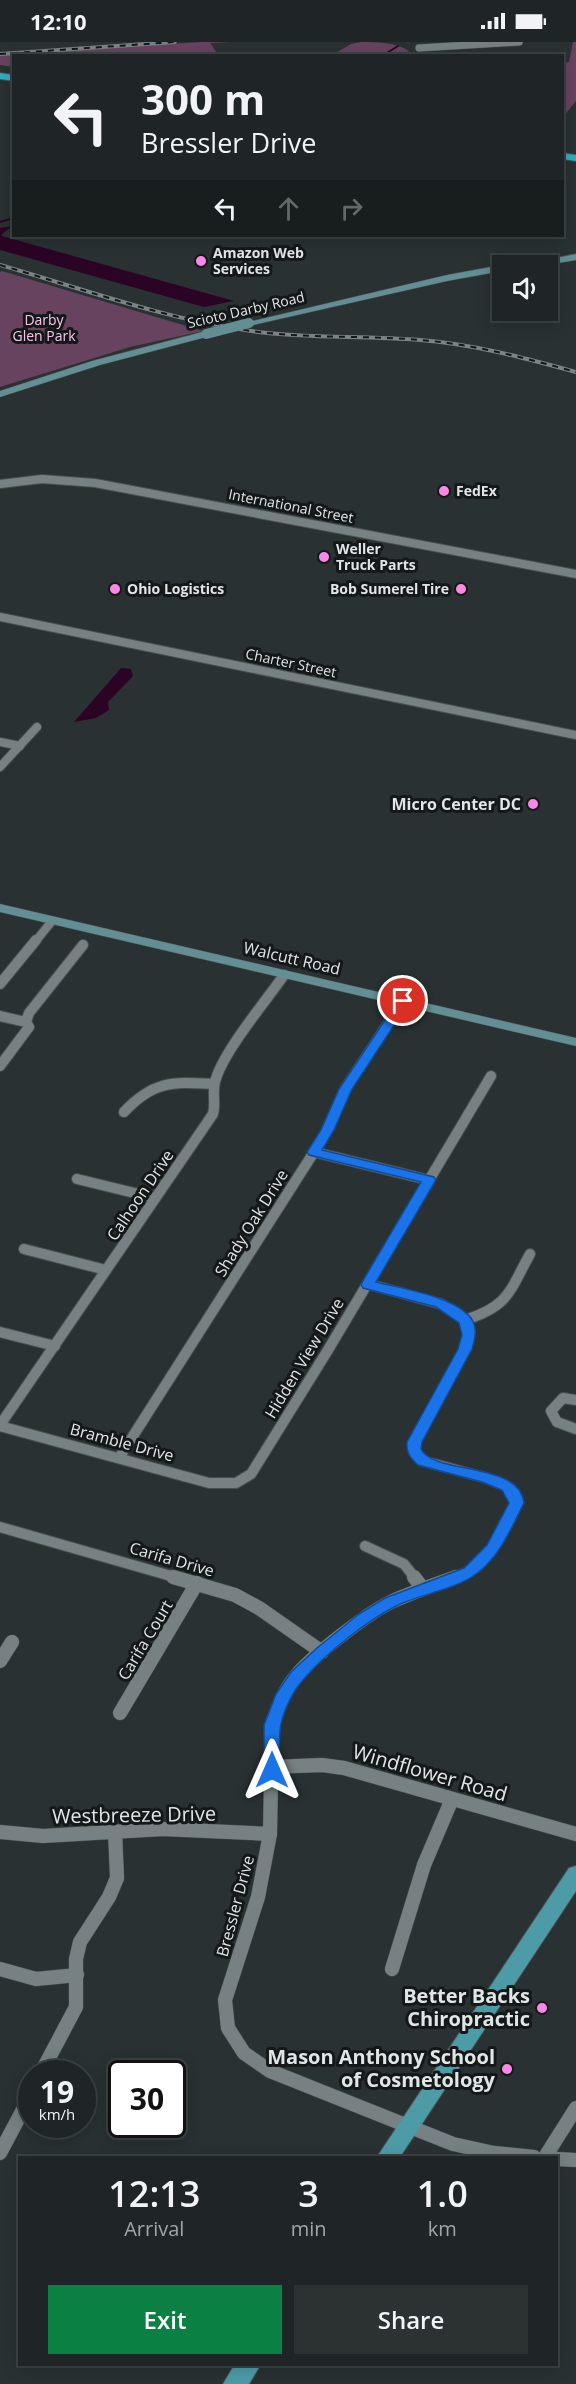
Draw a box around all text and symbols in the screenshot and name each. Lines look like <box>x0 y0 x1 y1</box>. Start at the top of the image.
text: 12:10 <box>30 6 87 36</box>
text: 300 m <box>141 70 265 127</box>
icon: left <box>42 78 120 156</box>
text: Bressler Drive <box>141 124 317 161</box>
icon: left <box>209 192 242 225</box>
icon: ahead <box>272 192 305 225</box>
icon: right <box>335 192 368 225</box>
place label: Amazon Web Services <box>213 243 304 278</box>
marker: Amazon Web Services <box>194 254 208 268</box>
map controls <box>492 255 558 321</box>
button: sound <box>492 255 558 321</box>
street label: Scioto Darby Road <box>185 287 306 332</box>
park label: Darby Glen Park <box>12 310 76 345</box>
place label: FedEx <box>456 481 498 500</box>
street label: International Street <box>227 484 355 527</box>
marker: FedEx <box>437 484 451 498</box>
place label: Weller Truck Parts <box>336 539 416 574</box>
marker: Weller Truck Parts <box>317 550 331 564</box>
place label: Ohio Logistics <box>127 579 224 598</box>
place label: Bob Sumerel Tire <box>330 579 449 598</box>
marker: Ohio Logistics <box>108 582 122 596</box>
marker: Bob Sumerel Tire <box>454 582 468 596</box>
street label: Charter Street <box>244 644 338 681</box>
place label: Micro Center DC <box>391 793 521 815</box>
marker: Micro Center DC <box>526 797 540 811</box>
street label: Walcutt Road <box>241 936 343 980</box>
pin <box>377 975 428 1026</box>
icon: arrive <box>386 984 419 1017</box>
street label: Calhoon Drive <box>101 1145 179 1245</box>
street label: Shady Oak Drive <box>209 1165 293 1281</box>
street label: Hidden View Drive <box>259 1294 349 1422</box>
street label: Bramble Drive <box>68 1418 176 1466</box>
street label: Carifa Drive <box>127 1536 217 1582</box>
street label: Carifa Court <box>112 1596 178 1684</box>
position arrow <box>240 1738 304 1802</box>
street label: Windflower Road <box>350 1738 511 1808</box>
street label: Westbreeze Drive <box>52 1800 216 1829</box>
street label: Bressler Drive <box>211 1853 259 1959</box>
place label: Better Backs Chiropractic <box>403 1982 530 2032</box>
marker: Better Backs Chiropractic <box>535 2001 549 2015</box>
place label: Mason Anthony School of Cosmetology <box>267 2043 496 2093</box>
speed limit sign: 30 <box>108 2060 186 2138</box>
marker: Mason Anthony School of Cosmetology <box>500 2062 514 2076</box>
text: 19 <box>40 2071 74 2112</box>
text: km/h <box>39 2104 75 2124</box>
text: 12:13 <box>108 2169 200 2218</box>
text: 3 <box>298 2169 319 2218</box>
text: 1.0 <box>417 2169 468 2218</box>
text: Arrival <box>124 2215 184 2242</box>
text: min <box>291 2215 326 2242</box>
text: km <box>428 2215 457 2242</box>
button: Exit <box>48 2285 282 2354</box>
button: Share <box>294 2285 528 2354</box>

